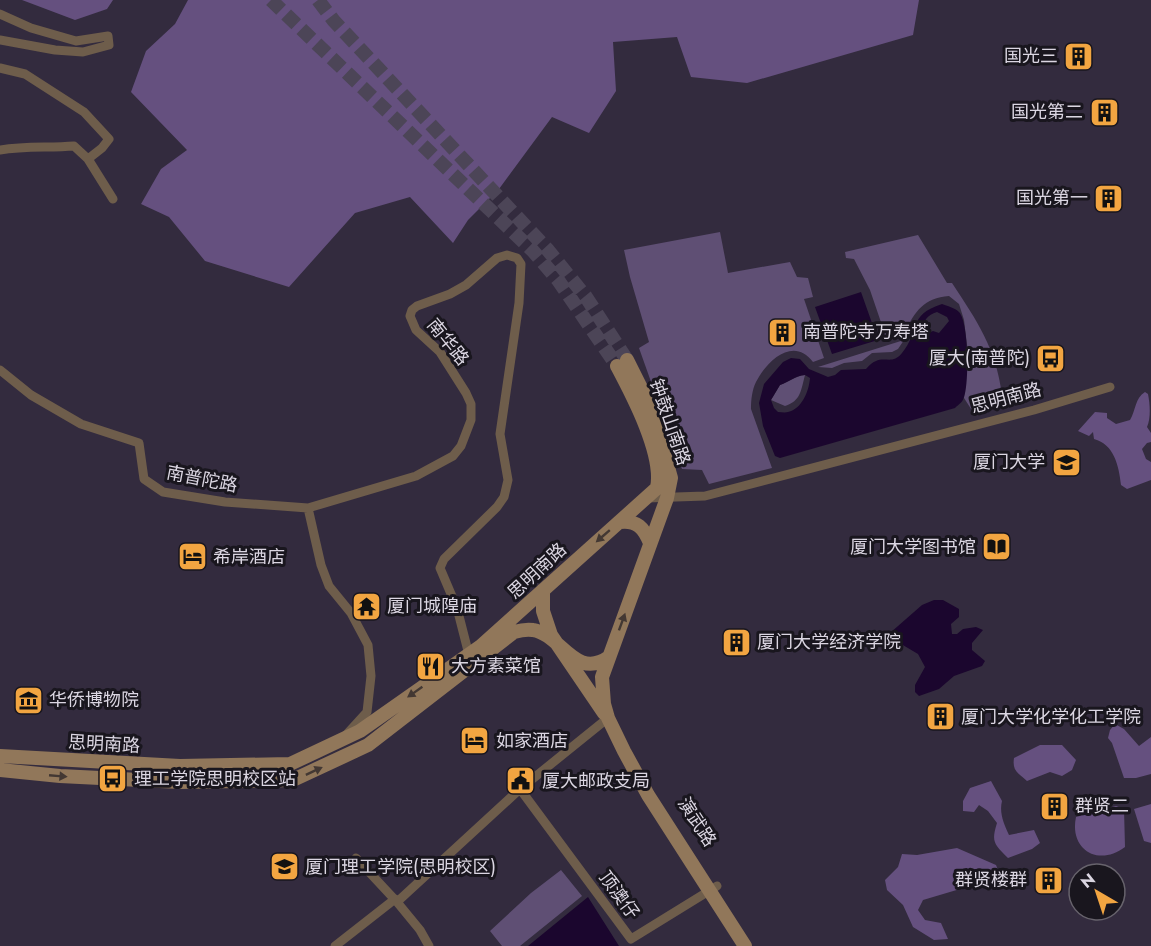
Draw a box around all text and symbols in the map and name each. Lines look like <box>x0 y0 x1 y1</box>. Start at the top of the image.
building icon: 国光三 <box>1063 40 1095 72</box>
place label: 国光三 <box>1004 43 1058 69</box>
building icon: 国光第二 <box>1088 96 1120 128</box>
place label: 国光第二 <box>1011 99 1083 125</box>
building icon: 国光第一 <box>1093 182 1125 214</box>
place label: 国光第一 <box>1016 185 1088 211</box>
street label: 南华路 <box>421 313 475 371</box>
building icon: 南普陀寺万寿塔 <box>766 316 798 348</box>
place label: 南普陀寺万寿塔 <box>803 319 929 345</box>
bus stop icon: 厦大(南普陀) <box>1035 342 1067 374</box>
place label: 厦大(南普陀) <box>929 345 1030 371</box>
street label: 钟鼓山南路 <box>643 375 697 469</box>
street label: 思明南路 <box>968 376 1044 420</box>
school or university icon: 厦门大学 <box>1050 446 1082 478</box>
place label: 厦门大学 <box>973 449 1045 475</box>
street label: 南普陀路 <box>164 459 240 499</box>
one-way arrow <box>595 529 610 543</box>
library icon: 厦门大学图书馆 <box>981 531 1013 563</box>
place label: 厦门大学图书馆 <box>850 534 976 560</box>
street label: 思明南路 <box>502 537 572 605</box>
hotel icon: 希岸酒店 <box>176 541 208 573</box>
place label: 希岸酒店 <box>213 544 285 570</box>
temple icon: 厦门城隍庙 <box>350 590 382 622</box>
place label: 厦门城隍庙 <box>387 593 477 619</box>
one-way arrow <box>618 613 627 631</box>
building icon: 厦门大学经济学院 <box>720 626 752 658</box>
place label: 厦门大学经济学院 <box>757 629 901 655</box>
restaurant icon: 大方素菜馆 <box>414 650 446 682</box>
place label: 大方素菜馆 <box>451 653 541 679</box>
museum icon: 华侨博物院 <box>12 684 44 716</box>
one-way arrow <box>408 686 424 698</box>
place label: 华侨博物院 <box>49 687 139 713</box>
building icon: 厦门大学化学化工学院 <box>924 701 956 733</box>
place label: 厦门大学化学化工学院 <box>961 704 1141 730</box>
hotel icon: 如家酒店 <box>459 725 491 757</box>
place label: 如家酒店 <box>496 728 568 754</box>
street label: 思明南路 <box>67 729 141 759</box>
bus stop icon: 理工学院思明校区站 <box>97 763 129 795</box>
public building icon: 厦大邮政支局 <box>505 765 537 797</box>
place label: 理工学院思明校区站 <box>134 766 296 792</box>
one-way arrow <box>306 766 323 775</box>
place label: 厦大邮政支局 <box>542 768 650 794</box>
one-way arrow <box>49 771 68 781</box>
building icon: 群贤二 <box>1038 790 1070 822</box>
street label: 演武路 <box>671 792 723 852</box>
place label: 群贤二 <box>1075 793 1129 819</box>
school or university icon: 厦门理工学院(思明校区) <box>268 851 300 883</box>
place label: 厦门理工学院(思明校区) <box>305 854 496 880</box>
north arrow <box>1067 862 1127 922</box>
building icon: 群贤楼群 <box>1032 864 1064 896</box>
street label: 顶澳仔 <box>593 866 645 924</box>
place label: 群贤楼群 <box>955 867 1027 893</box>
text: N <box>1076 868 1100 894</box>

